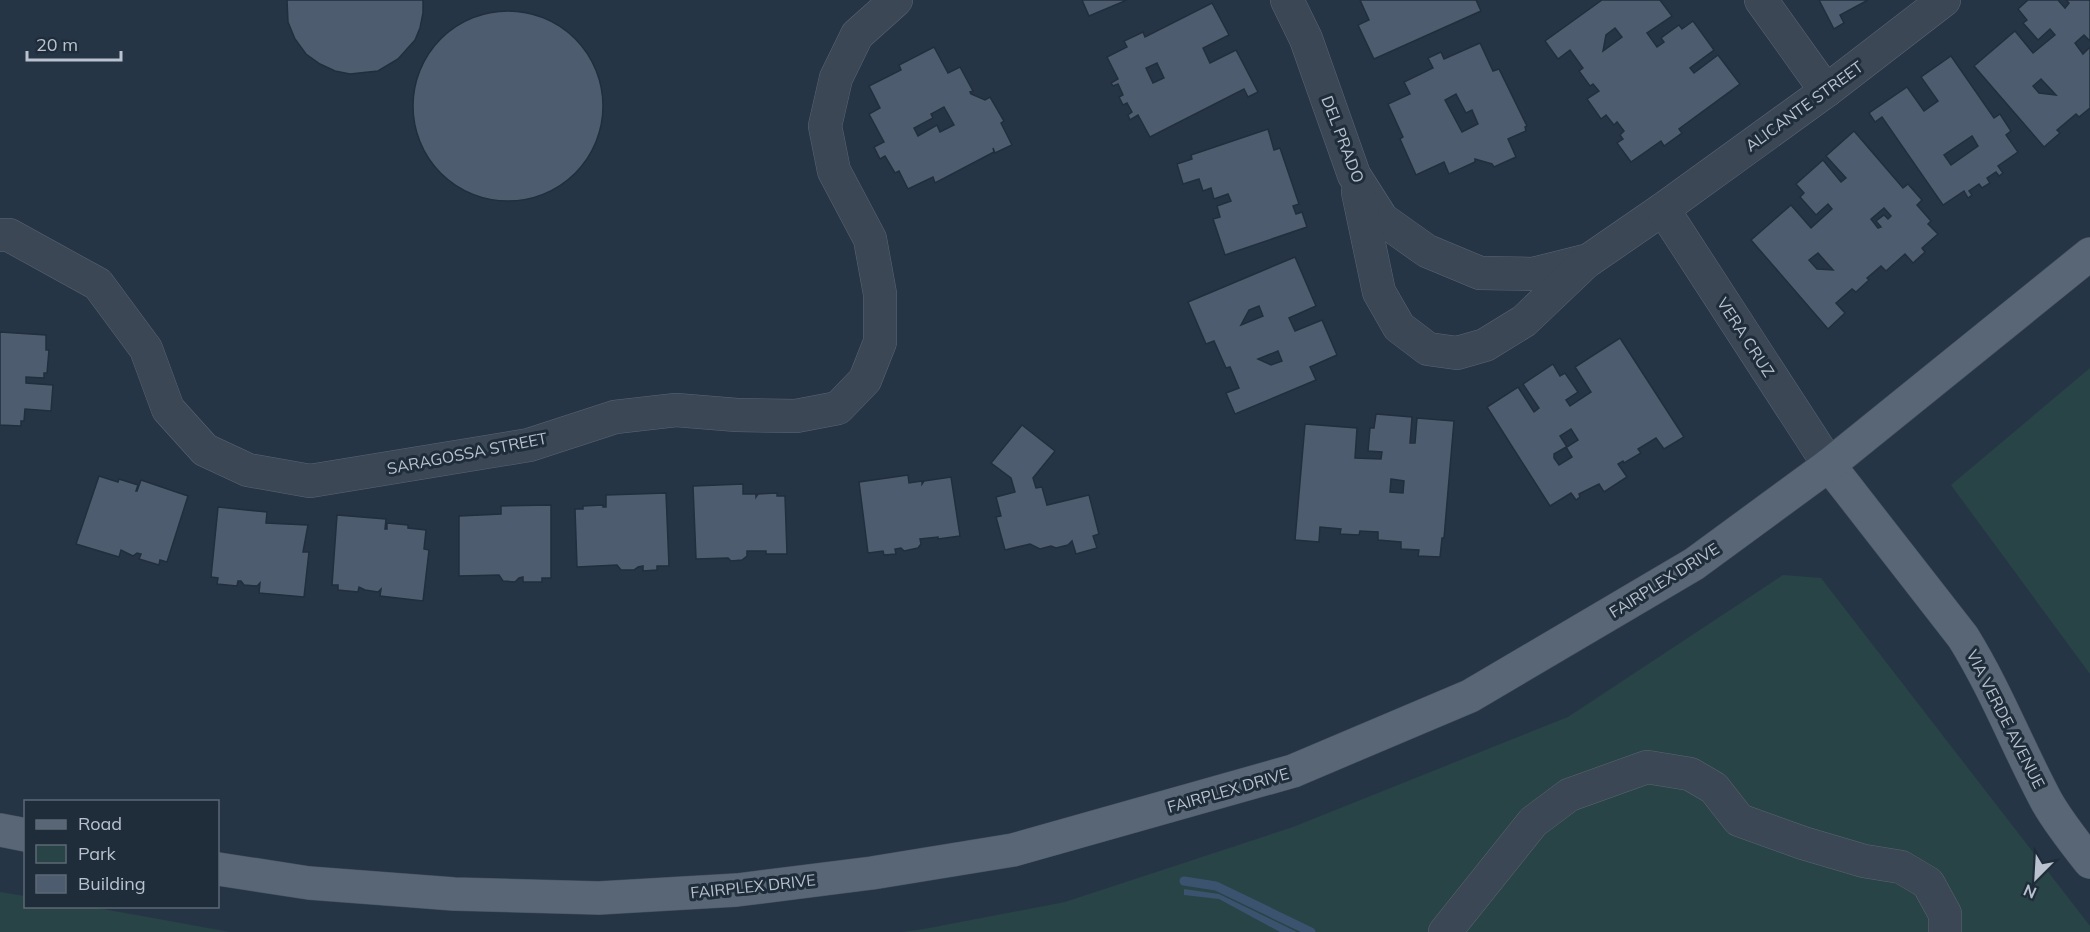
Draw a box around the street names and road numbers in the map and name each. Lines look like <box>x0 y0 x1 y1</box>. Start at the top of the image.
street label: ALICANTE STREET <box>1741 56 1867 156</box>
street label: DEL PRADO <box>1317 93 1369 185</box>
street label: VERA CRUZ <box>1713 294 1779 380</box>
street label: SARAGOSSA STREET <box>385 428 549 478</box>
street label: FAIRPLEX DRIVE <box>1605 538 1723 622</box>
street label: VIA VERDE AVENUE <box>1962 646 2050 792</box>
street label: FAIRPLEX DRIVE <box>1165 763 1291 817</box>
street label: FAIRPLEX DRIVE <box>689 869 817 903</box>

